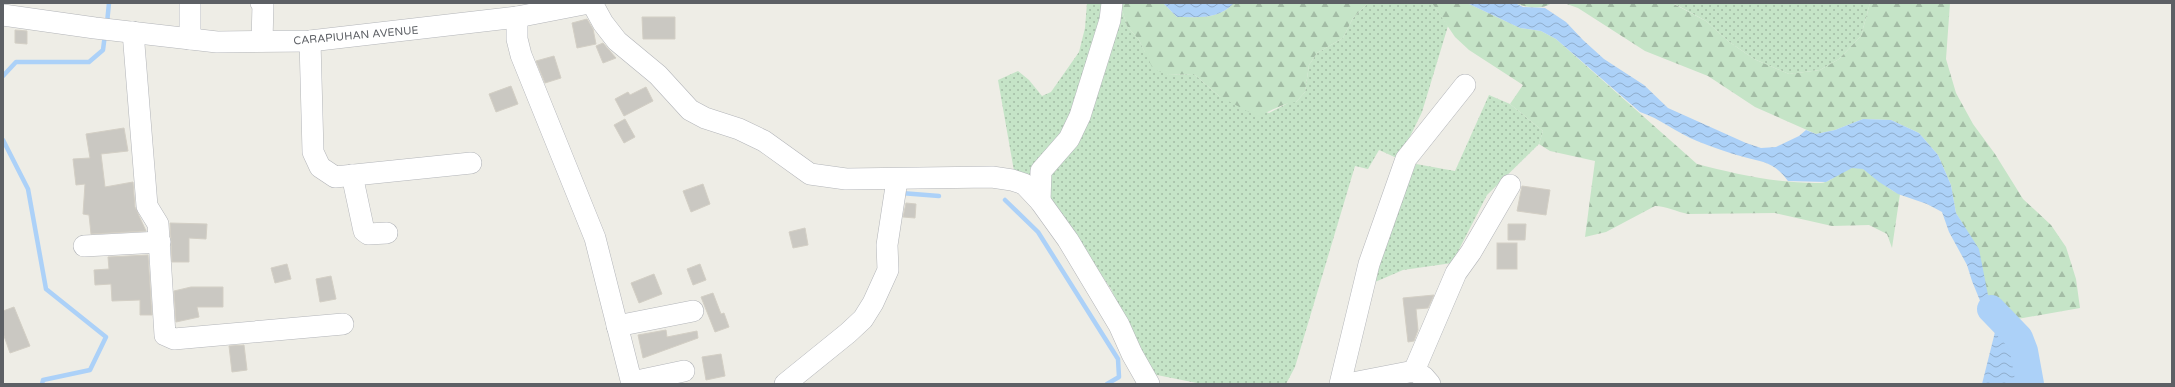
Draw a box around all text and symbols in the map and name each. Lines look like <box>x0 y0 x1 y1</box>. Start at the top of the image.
street label: CARAPIUHAN AVENUE <box>293 24 419 47</box>

